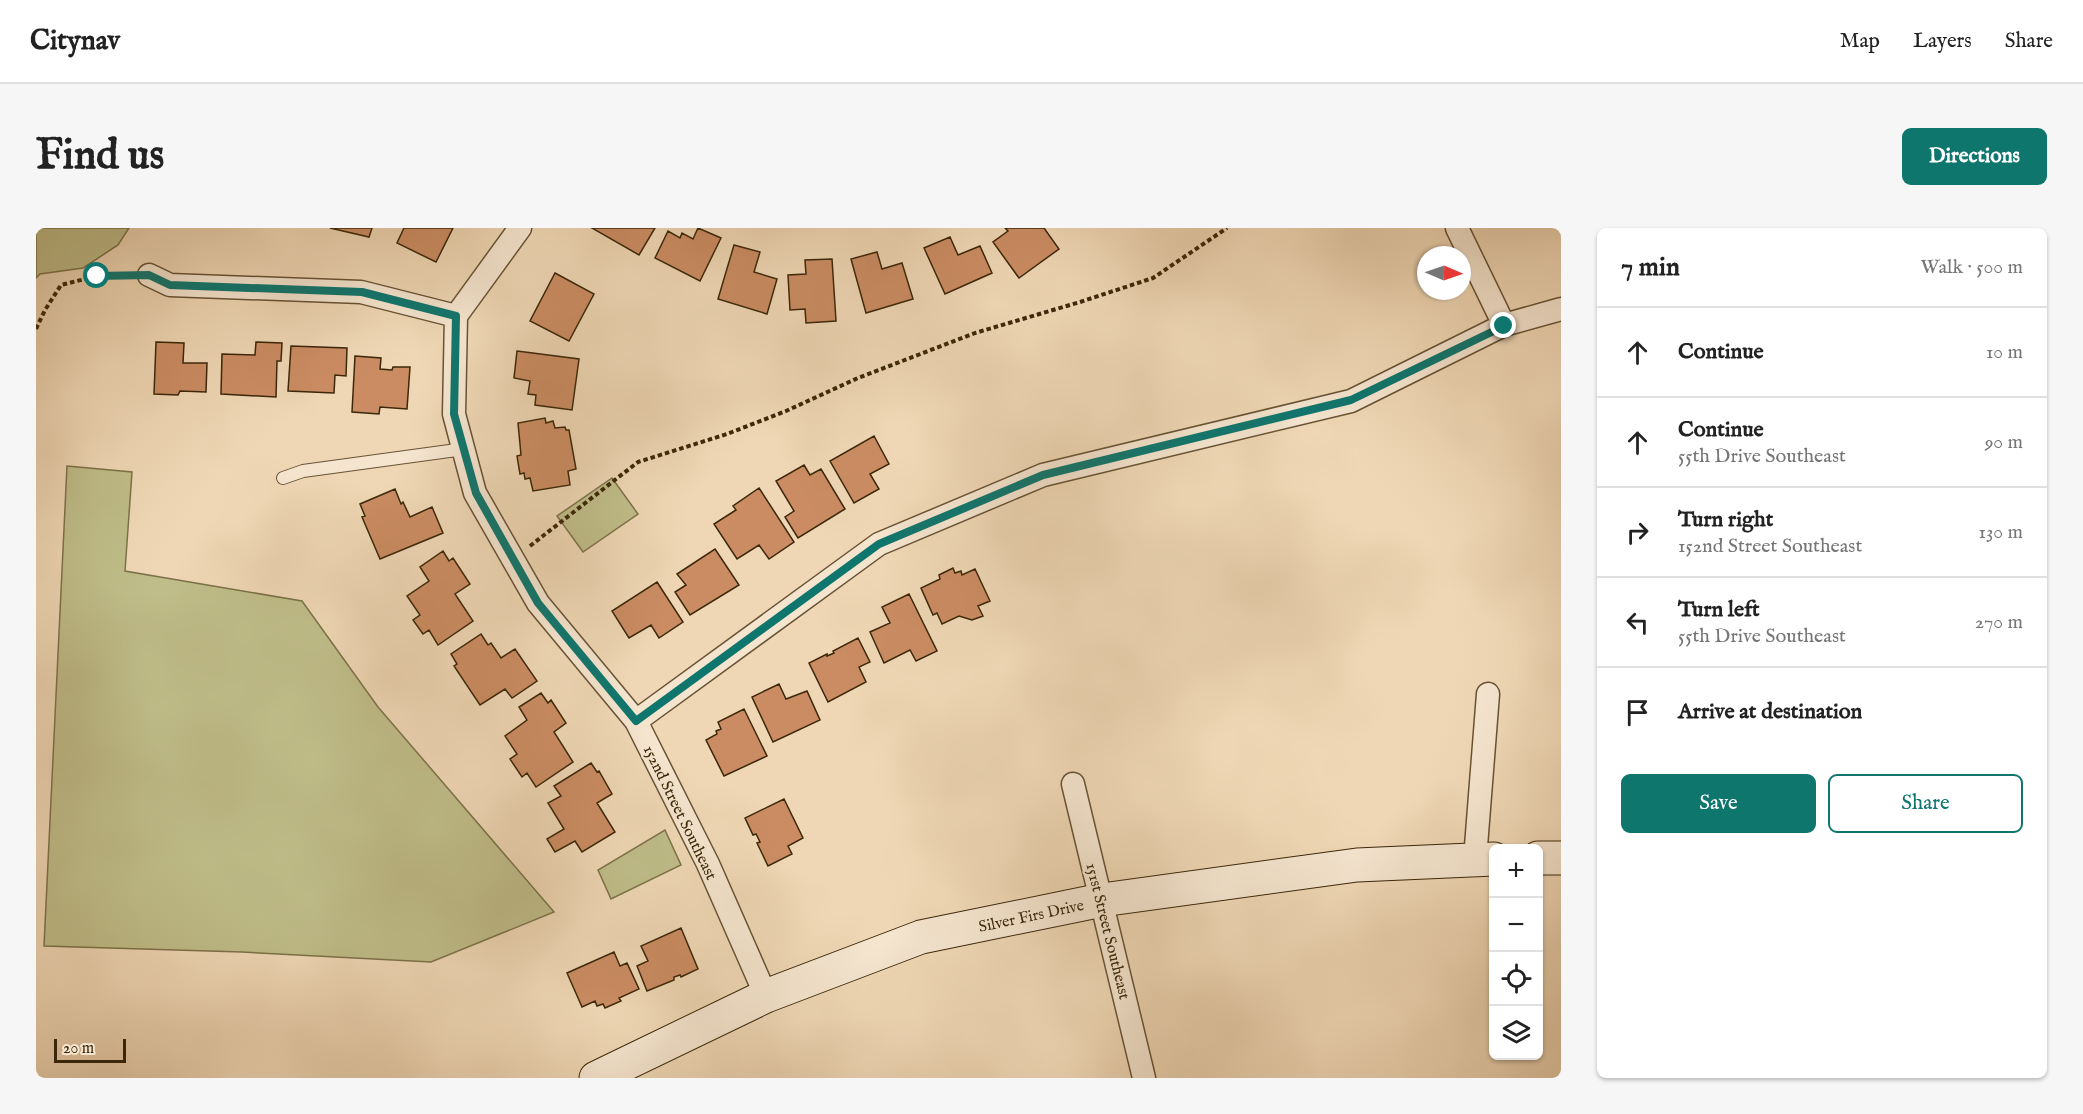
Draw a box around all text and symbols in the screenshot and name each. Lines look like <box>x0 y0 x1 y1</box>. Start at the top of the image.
text: Citynav <box>30 24 120 59</box>
text: Map <box>1840 28 1880 55</box>
text: Layers <box>1913 28 1972 55</box>
text: Share <box>2005 28 2053 55</box>
button: Directions <box>1902 128 2047 185</box>
text: Find us <box>36 130 164 183</box>
north arrow <box>1417 246 1471 300</box>
text: 7 min <box>1621 251 1680 284</box>
text: Walk · 500 m <box>1921 255 2023 280</box>
route start <box>83 262 109 288</box>
route end <box>1490 312 1516 338</box>
icon: ahead <box>1621 336 1654 369</box>
text: Continue <box>1678 338 1764 366</box>
text: 10 m <box>1986 340 2023 365</box>
text: Continue <box>1678 416 1764 444</box>
icon: ahead <box>1621 426 1654 459</box>
text: 90 m <box>1985 430 2023 455</box>
text: 55th Drive Southeast <box>1678 444 1846 469</box>
text: Turn right <box>1678 506 1773 534</box>
icon: right <box>1621 516 1654 549</box>
text: 130 m <box>1978 520 2023 545</box>
text: 152nd Street Southeast <box>1678 534 1862 559</box>
text: Turn left <box>1678 596 1760 624</box>
icon: left <box>1621 606 1654 639</box>
text: 270 m <box>1975 610 2023 635</box>
text: 55th Drive Southeast <box>1678 624 1846 649</box>
icon: arrive <box>1621 696 1654 729</box>
text: Arrive at destination <box>1678 698 1862 726</box>
street label: 152nd Street Southeast <box>638 742 721 884</box>
button: Save <box>1621 774 1816 833</box>
button: Share <box>1828 774 2023 833</box>
map controls <box>1489 844 1543 1060</box>
button: + <box>1489 844 1543 898</box>
street label: 151st Street Southeast <box>1080 861 1134 1002</box>
street label: Silver Firs Drive <box>977 896 1086 938</box>
button: − <box>1489 898 1543 952</box>
button: locate <box>1489 952 1543 1006</box>
button: layers <box>1489 1006 1543 1060</box>
scale bar <box>54 1036 126 1064</box>
text: 20 m <box>63 1039 94 1059</box>

